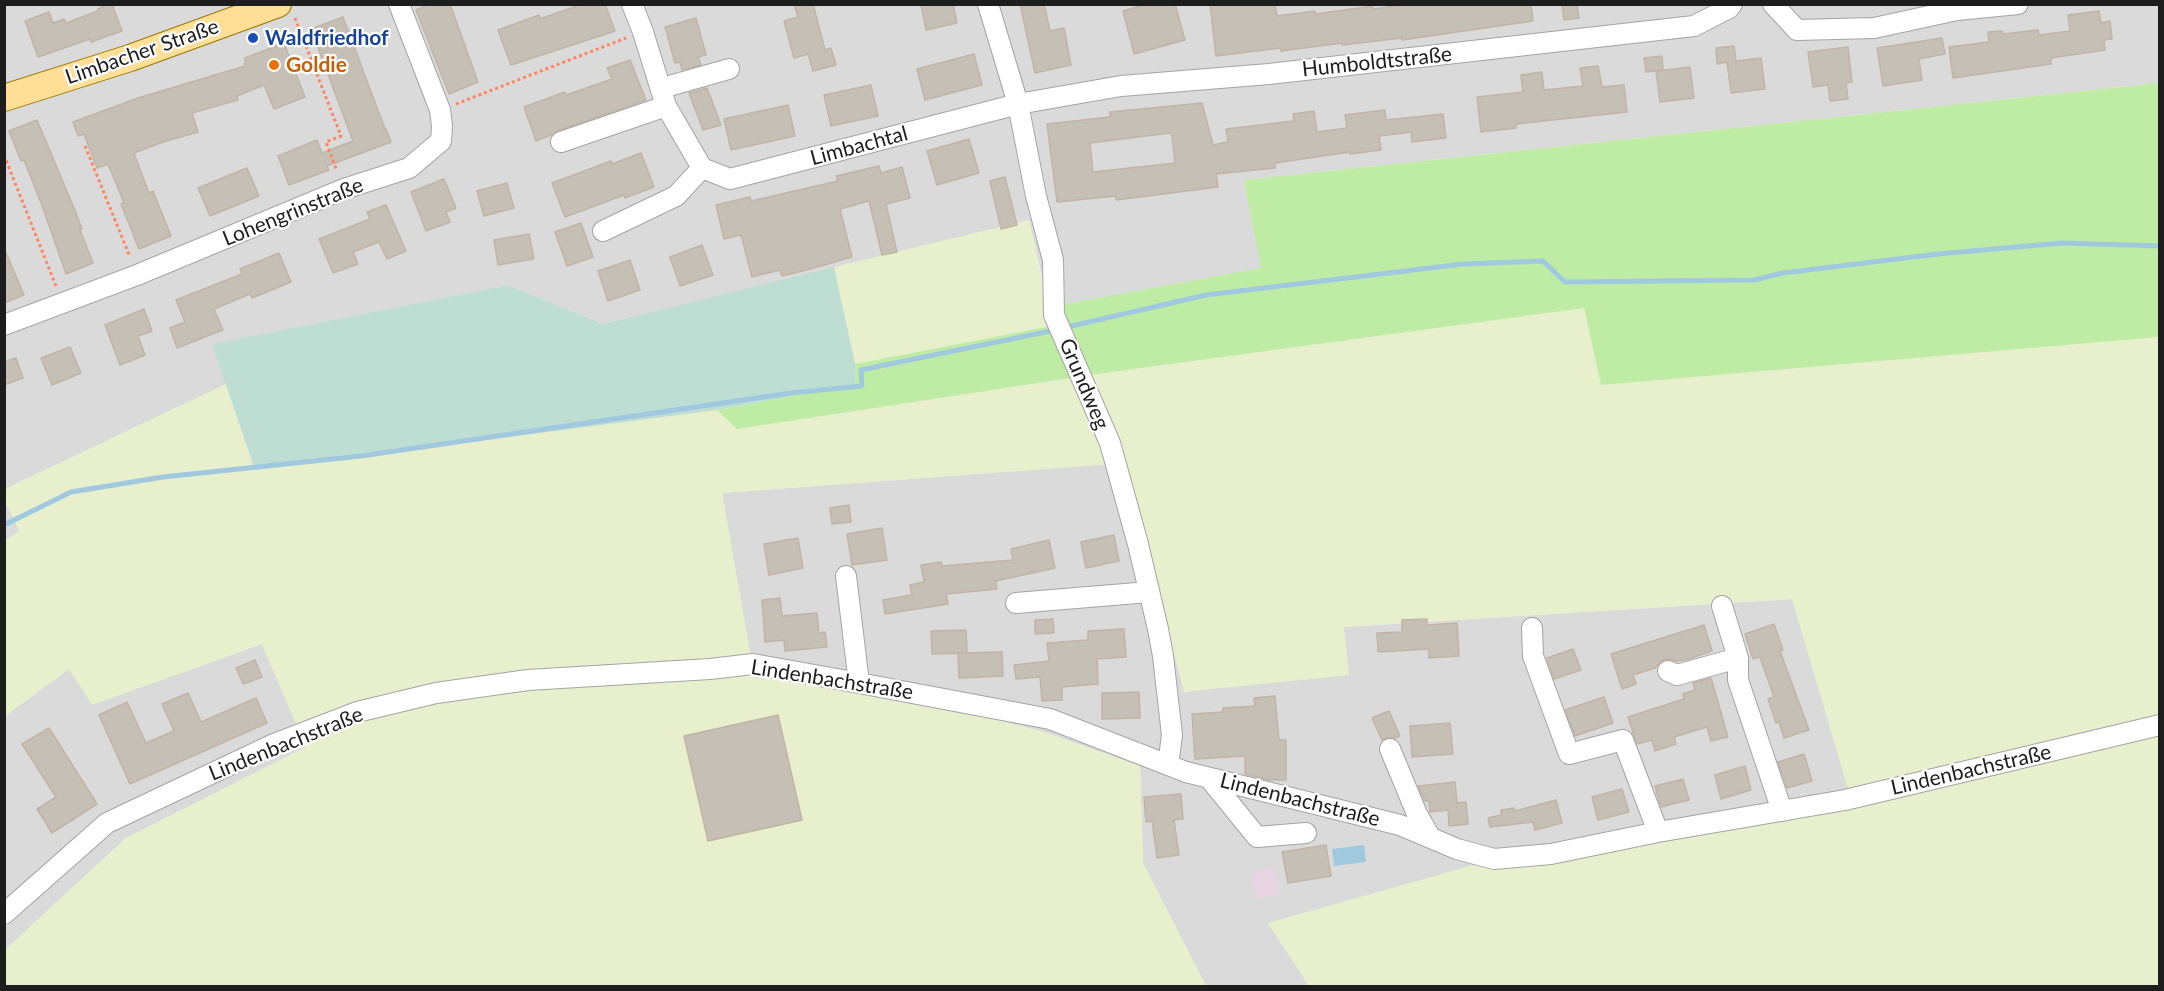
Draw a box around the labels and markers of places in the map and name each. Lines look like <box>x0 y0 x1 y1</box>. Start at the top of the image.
place label: Waldfriedhof <box>265 25 389 51</box>
marker: Waldfriedhof <box>246 31 260 45</box>
place label: Goldie <box>286 52 347 78</box>
marker: Goldie <box>267 58 281 72</box>

